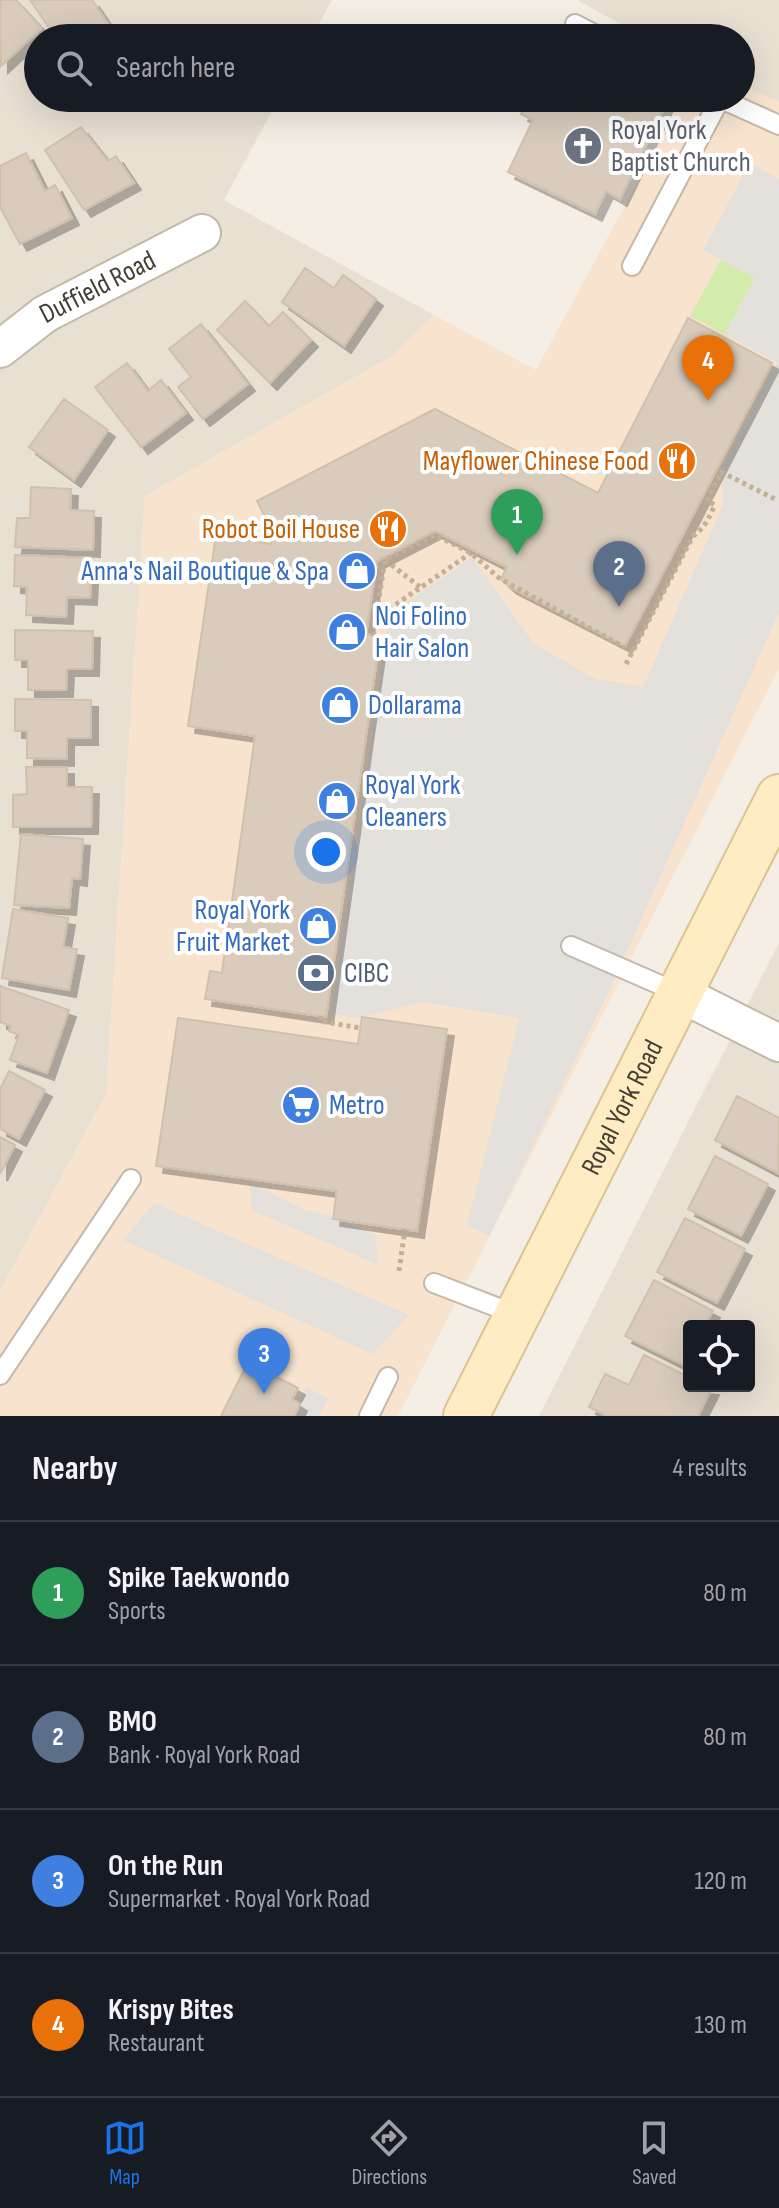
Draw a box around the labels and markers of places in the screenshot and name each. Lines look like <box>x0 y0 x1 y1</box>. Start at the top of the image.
place label: Royal York Baptist Church <box>611 114 751 179</box>
church icon: Royal York Baptist Church <box>562 125 604 167</box>
pin: 4 <box>682 335 734 401</box>
restaurant icon: Mayflower Chinese Food <box>656 440 698 482</box>
place label: Mayflower Chinese Food <box>423 445 649 478</box>
pin: 1 <box>491 489 543 555</box>
restaurant icon: Robot Boil House <box>367 508 409 550</box>
place label: Robot Boil House <box>202 513 360 546</box>
pin: 2 <box>593 541 645 607</box>
shop icon: Anna's Nail Boutique & Spa <box>336 550 378 592</box>
place label: Anna's Nail Boutique & Spa <box>80 555 329 588</box>
place label: Noi Folino Hair Salon <box>375 600 469 665</box>
shop icon: Noi Folino Hair Salon <box>326 611 368 653</box>
shop icon: Dollarama <box>319 684 361 726</box>
place label: Dollarama <box>368 689 462 722</box>
place label: Royal York Cleaners <box>365 769 461 834</box>
shop icon: Royal York Cleaners <box>316 780 358 822</box>
place label: Royal York Fruit Market <box>176 894 290 959</box>
shop icon: Royal York Fruit Market <box>297 905 339 947</box>
bank icon: CIBC <box>295 952 337 994</box>
place label: CIBC <box>344 957 389 990</box>
supermarket icon: Metro <box>280 1084 322 1126</box>
place label: Metro <box>329 1089 385 1122</box>
pin: 3 <box>238 1328 290 1394</box>

